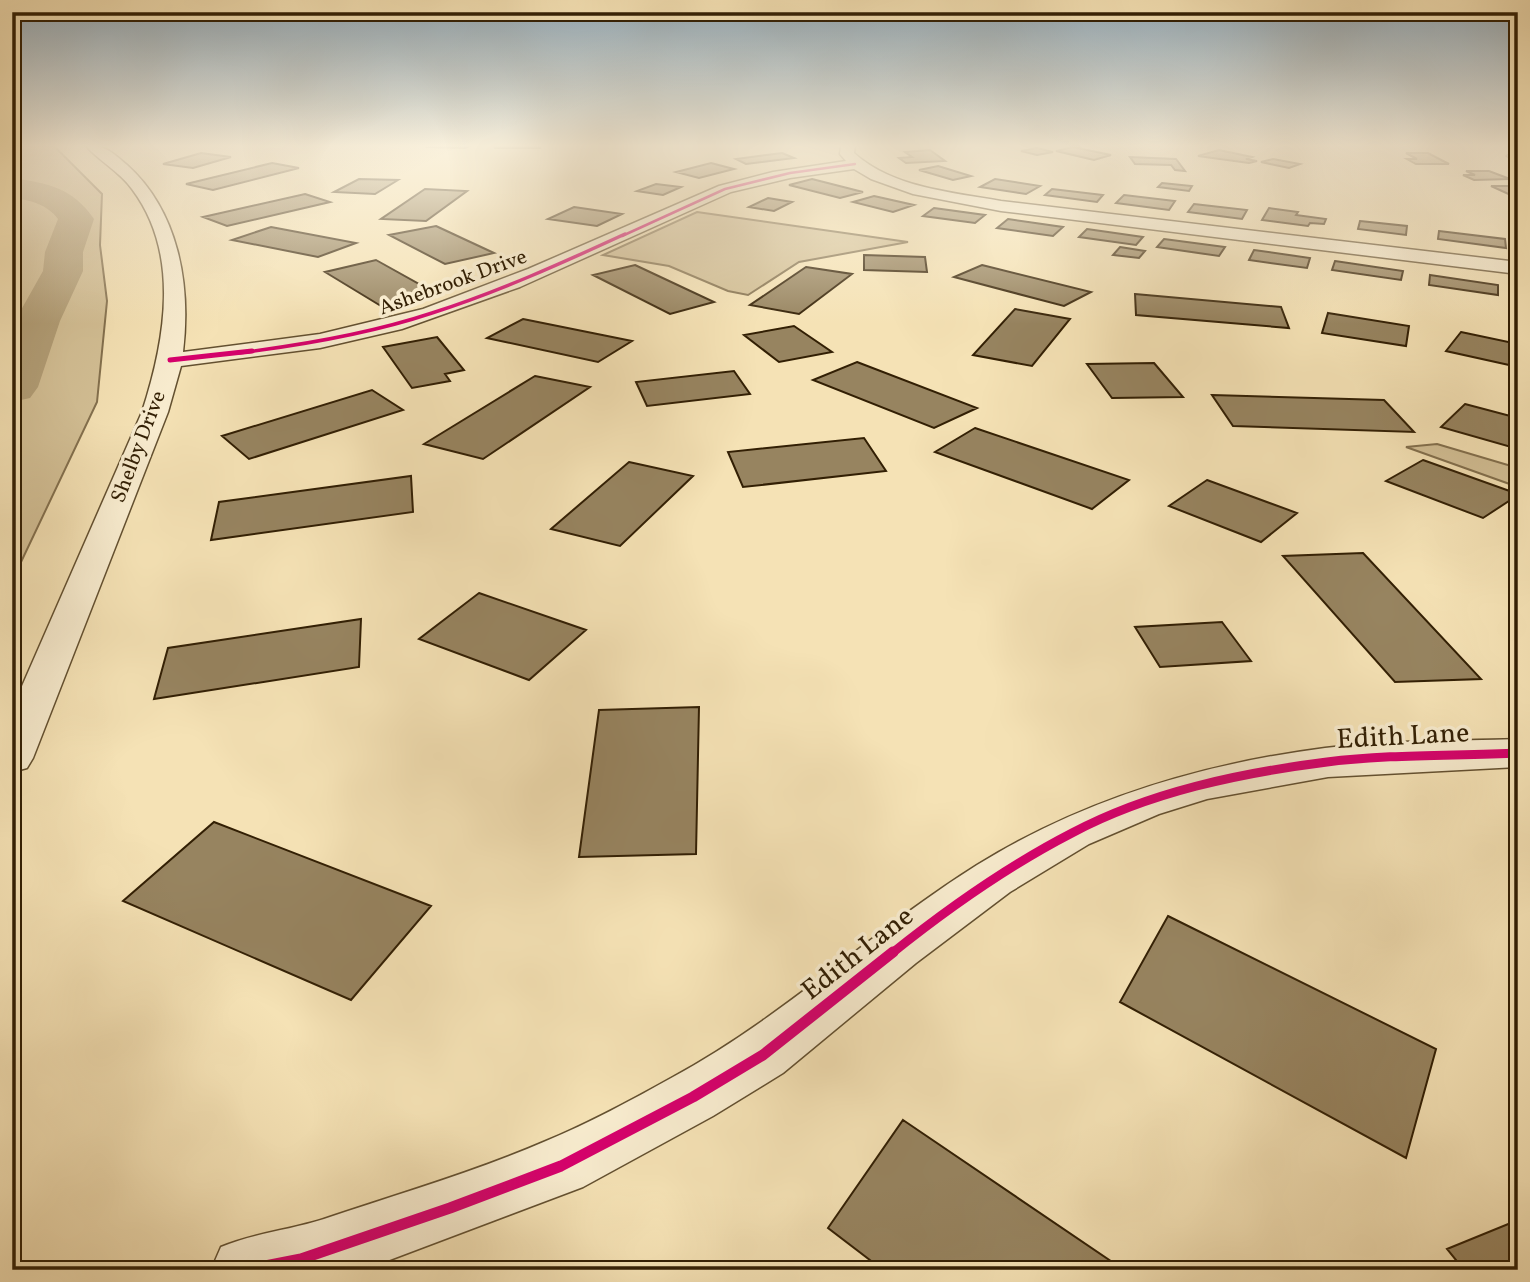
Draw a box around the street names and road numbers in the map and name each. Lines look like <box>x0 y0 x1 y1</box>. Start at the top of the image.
street label: Ashebrook Drive <box>375 243 531 323</box>
street label: Shelby Drive <box>104 387 174 507</box>
street label: Edith Lane <box>1336 714 1470 760</box>
street label: Edith Lane <box>794 898 922 1010</box>

